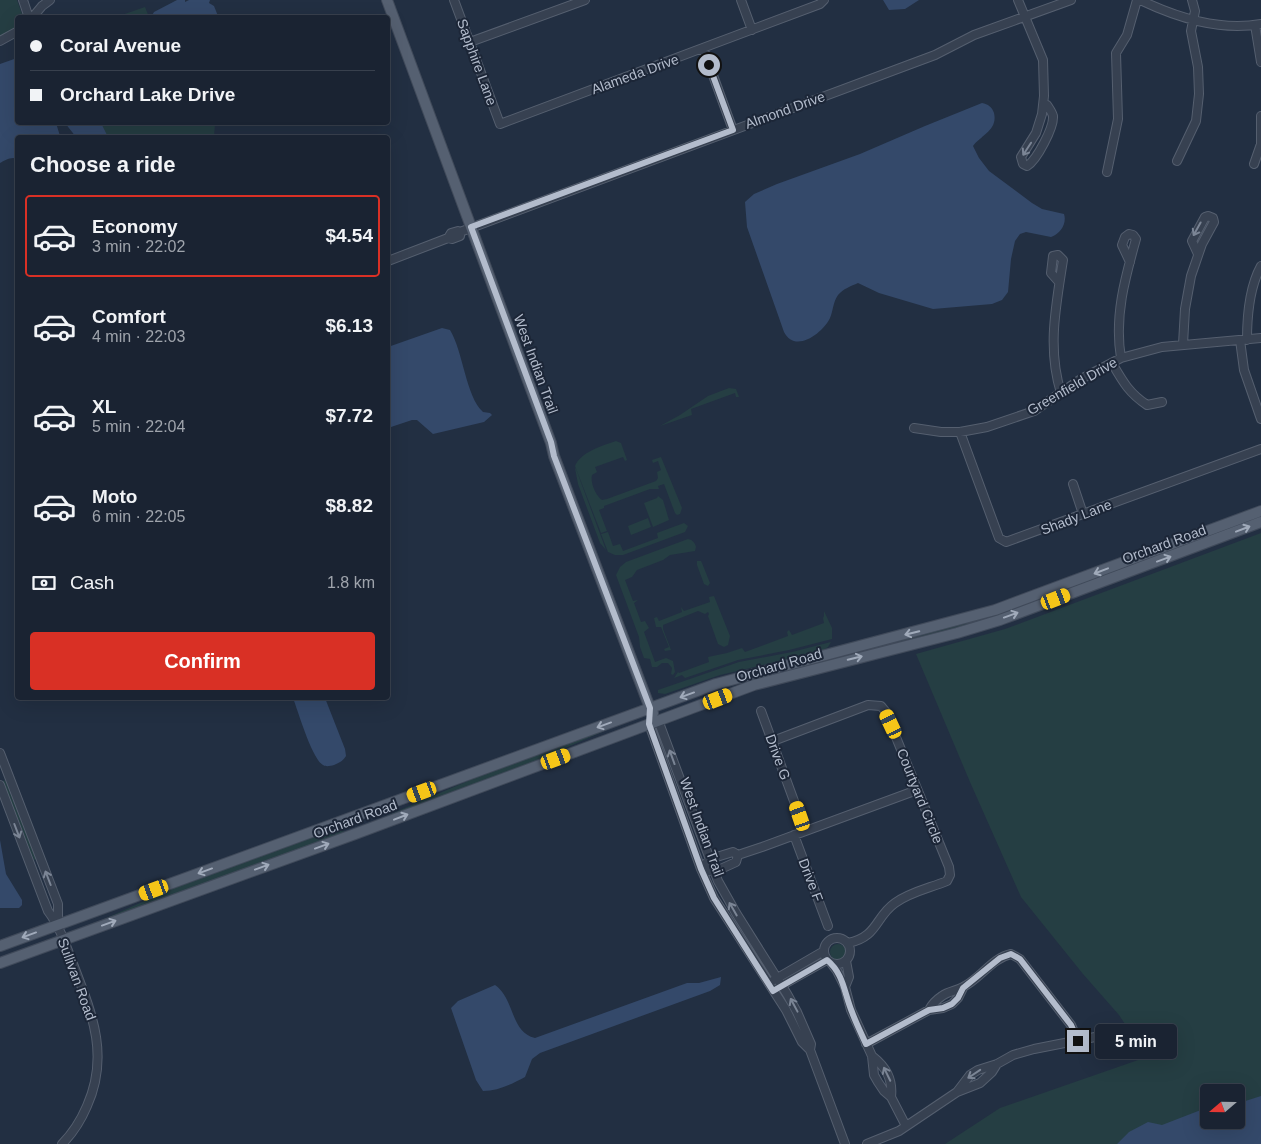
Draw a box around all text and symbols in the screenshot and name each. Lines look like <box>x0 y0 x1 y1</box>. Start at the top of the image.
street label: Sapphire Lane <box>454 16 500 108</box>
text: Coral Avenue <box>60 35 181 56</box>
street label: Alameda Drive <box>589 51 681 97</box>
route start <box>698 54 720 76</box>
text: Orchard Lake Drive <box>60 84 235 105</box>
street label: Almond Drive <box>743 88 827 132</box>
one-way arrow <box>1022 141 1032 155</box>
text: Choose a ride <box>30 152 175 177</box>
icon: car <box>32 214 77 259</box>
text: Economy <box>92 216 178 237</box>
one-way arrow <box>1192 221 1202 236</box>
text: $4.54 <box>325 225 373 246</box>
text: 3 min · 22:02 <box>92 238 185 255</box>
icon: car <box>32 304 77 349</box>
text: Comfort <box>92 306 166 327</box>
street label: West Indian Trail <box>511 312 561 416</box>
text: $6.13 <box>325 315 373 336</box>
text: 4 min · 22:03 <box>92 328 185 345</box>
street label: Greenfield Drive <box>1024 354 1120 418</box>
icon: car <box>32 394 77 439</box>
text: XL <box>92 396 116 417</box>
text: $7.72 <box>325 405 373 426</box>
text: 5 min · 22:04 <box>92 418 185 435</box>
icon: car <box>32 484 77 529</box>
text: Moto <box>92 486 137 507</box>
text: $8.82 <box>325 495 373 516</box>
street label: Shady Lane <box>1038 496 1114 538</box>
text: 6 min · 22:05 <box>92 508 185 525</box>
street label: Orchard Road <box>1120 521 1208 567</box>
one-way arrow <box>1235 524 1251 533</box>
one-way arrow <box>1155 554 1171 563</box>
one-way arrow <box>1093 567 1109 576</box>
icon: cash <box>30 569 58 597</box>
text: Cash <box>70 572 114 593</box>
text: 1.8 km <box>327 574 375 591</box>
car <box>1039 587 1072 611</box>
one-way arrow <box>1003 610 1019 619</box>
one-way arrow <box>904 628 920 638</box>
button: Confirm <box>30 632 375 690</box>
street label: Orchard Road <box>735 645 823 685</box>
one-way arrow <box>846 653 862 662</box>
car <box>701 687 734 711</box>
one-way arrow <box>680 691 696 700</box>
car <box>877 707 904 741</box>
one-way arrow <box>597 721 612 730</box>
street label: Drive G <box>762 732 794 782</box>
street label: Courtyard Circle <box>894 746 946 846</box>
car <box>539 747 572 771</box>
one-way arrow <box>667 750 676 766</box>
street label: West Indian Trail <box>677 775 727 879</box>
car <box>405 780 438 804</box>
street label: Orchard Road <box>311 796 399 842</box>
car <box>788 799 811 833</box>
one-way arrow <box>392 812 408 821</box>
one-way arrow <box>13 822 22 838</box>
one-way arrow <box>314 841 329 850</box>
street label: Drive F <box>795 856 827 904</box>
one-way arrow <box>253 862 269 871</box>
one-way arrow <box>198 867 213 876</box>
one-way arrow <box>42 870 51 885</box>
car <box>137 878 170 902</box>
one-way arrow <box>728 903 738 917</box>
one-way arrow <box>101 918 116 928</box>
one-way arrow <box>22 931 37 940</box>
street label: Sullivan Road <box>55 936 99 1022</box>
one-way arrow <box>789 998 799 1013</box>
callout: 5 min <box>1096 1024 1178 1058</box>
route end <box>1067 1030 1089 1052</box>
text: 5 min <box>1115 1033 1157 1050</box>
one-way arrow <box>882 1067 891 1082</box>
one-way arrow <box>967 1069 981 1079</box>
north arrow <box>1200 1084 1245 1129</box>
map controls <box>1200 1084 1245 1129</box>

